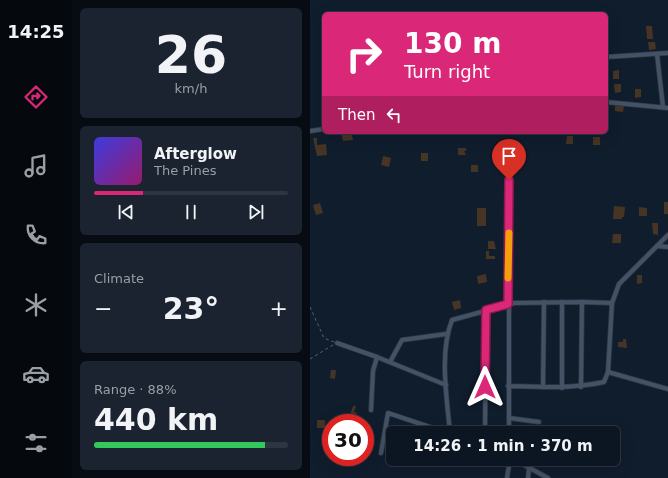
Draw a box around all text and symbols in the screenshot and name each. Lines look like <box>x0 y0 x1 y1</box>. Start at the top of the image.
text: 14:25 <box>7 21 65 42</box>
text: 26 <box>155 25 227 85</box>
text: 130 m <box>404 27 501 60</box>
icon: right <box>338 28 390 80</box>
text: Turn right <box>404 61 490 82</box>
text: km/h <box>175 81 207 96</box>
icon: directions <box>22 83 50 111</box>
icon: left <box>383 104 405 126</box>
text: Then <box>338 106 375 124</box>
pin <box>492 139 526 180</box>
text: Afterglow <box>154 145 237 163</box>
icon: arrive <box>498 145 520 167</box>
icon: music <box>22 152 50 180</box>
text: The Pines <box>154 163 217 178</box>
icon: previous <box>115 201 137 223</box>
icon: pause <box>180 201 202 223</box>
icon: next <box>245 201 267 223</box>
icon: phone <box>22 221 50 249</box>
text: Climate <box>94 271 144 286</box>
icon: climate <box>22 291 50 319</box>
text: 23° <box>163 291 219 326</box>
text: − <box>94 296 112 321</box>
text: + <box>270 296 288 321</box>
icon: car <box>22 360 50 388</box>
position arrow <box>464 366 506 408</box>
text: Range · 88% <box>94 382 177 397</box>
text: 440 km <box>94 402 218 437</box>
speed limit sign: 30 <box>322 414 374 466</box>
icon: filters <box>22 429 50 457</box>
text: 14:26 · 1 min · 370 m <box>413 437 593 455</box>

